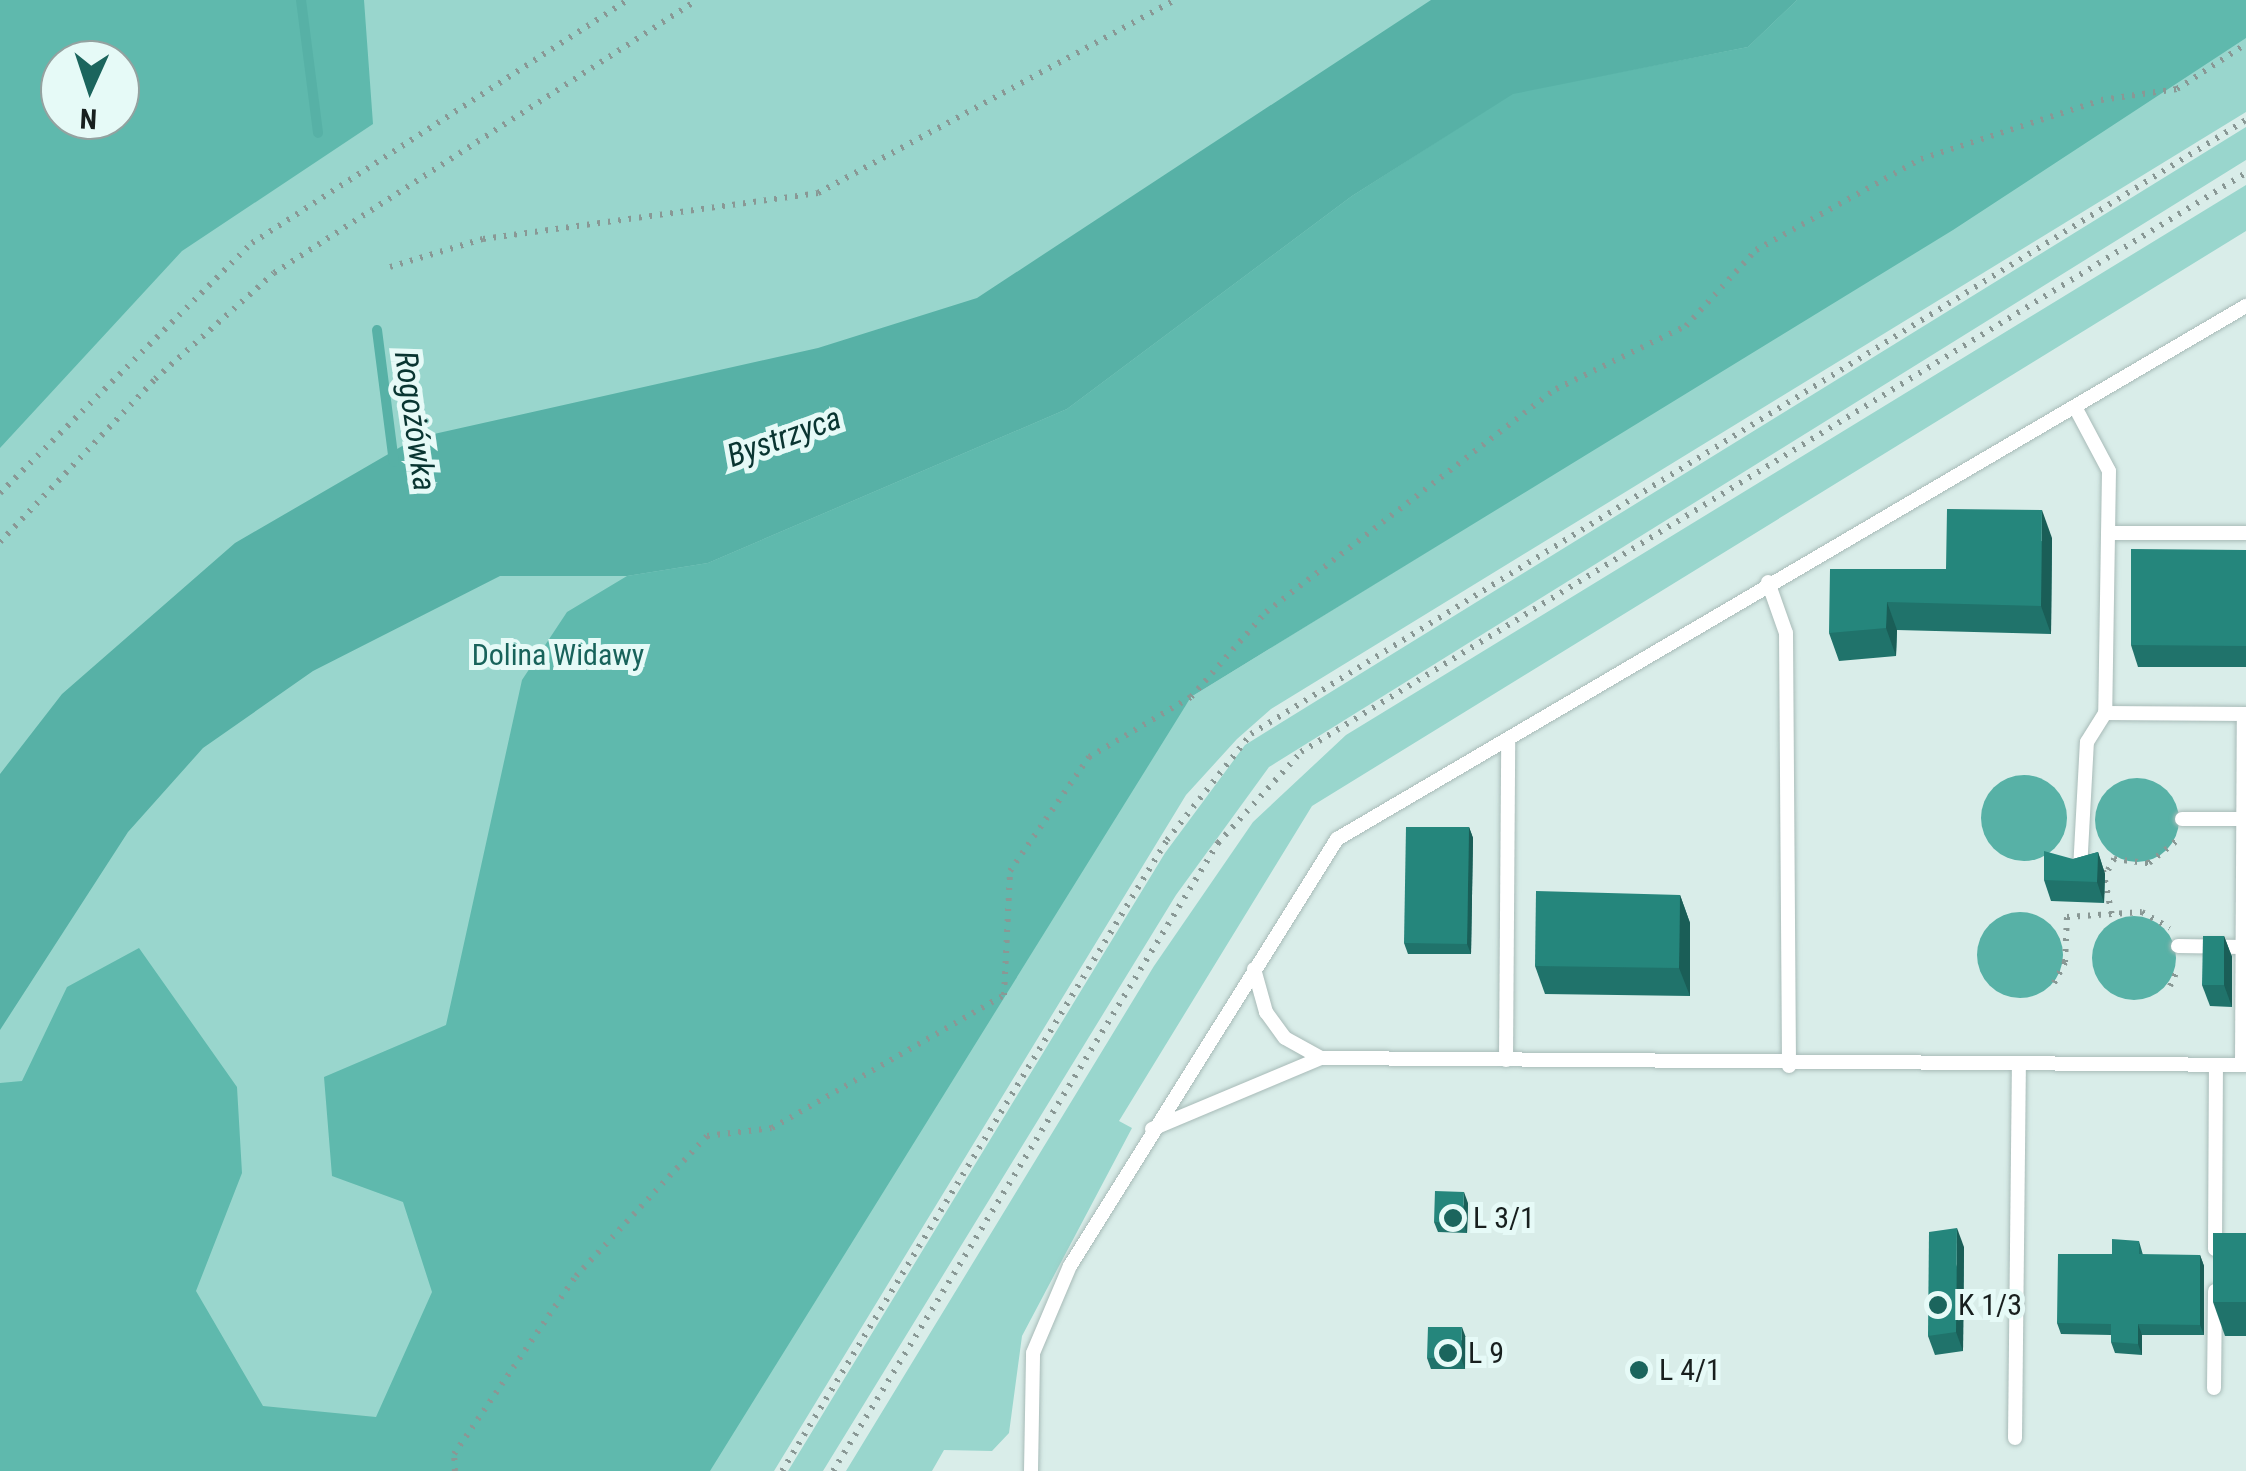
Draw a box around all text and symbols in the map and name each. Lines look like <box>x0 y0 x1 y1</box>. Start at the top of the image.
north arrow <box>40 40 140 140</box>
text: N <box>79 102 98 135</box>
water label: Rogożówka <box>386 349 444 493</box>
water label: Bystrzyca <box>722 399 846 475</box>
park label: Dolina Widawy <box>472 637 644 673</box>
place label: L 3/1 <box>1473 1200 1535 1236</box>
marker: L 3/1 <box>1442 1207 1464 1229</box>
place label: K 1/3 <box>1958 1287 2022 1323</box>
marker: K 1/3 <box>1927 1294 1949 1316</box>
place label: L 9 <box>1468 1335 1504 1371</box>
marker: L 9 <box>1437 1342 1459 1364</box>
place label: L 4/1 <box>1659 1352 1721 1388</box>
marker: L 4/1 <box>1628 1359 1650 1381</box>

